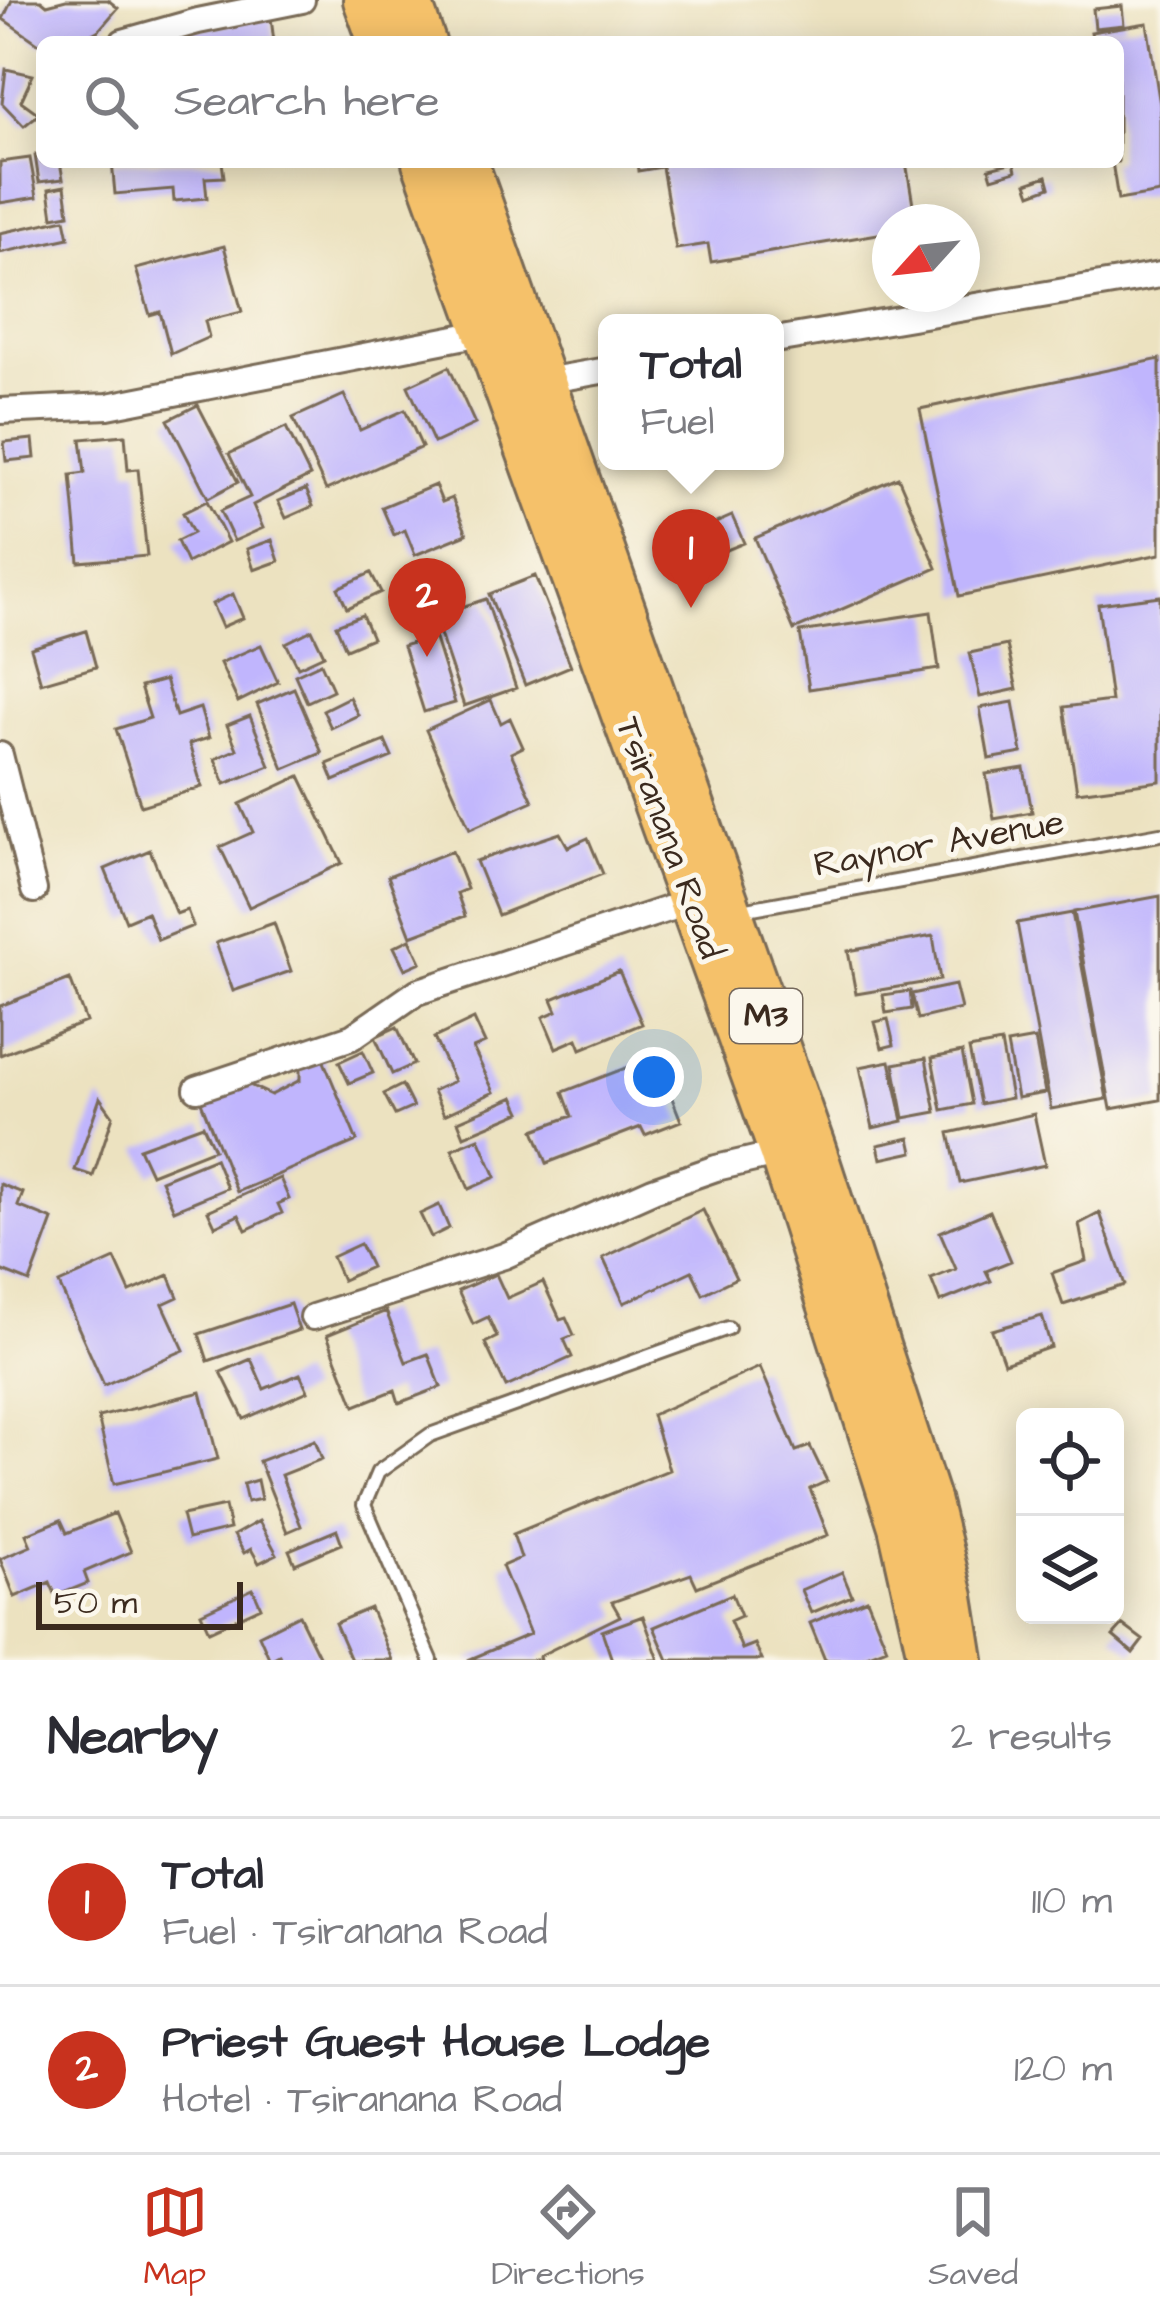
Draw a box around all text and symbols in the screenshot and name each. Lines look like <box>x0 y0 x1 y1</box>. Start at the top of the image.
search box <box>36 36 1124 168</box>
icon: search <box>78 69 144 135</box>
text: Search here <box>174 71 440 133</box>
north arrow <box>872 204 980 312</box>
popup <box>598 314 784 470</box>
text: Total <box>640 334 742 396</box>
text: Fuel <box>640 396 714 450</box>
pin: 1 <box>652 509 730 608</box>
pin: 2 <box>388 558 466 657</box>
street label: Tsiranana Road <box>602 710 736 966</box>
street label: Raynor Avenue <box>810 797 1068 891</box>
road number: M3 <box>730 989 802 1043</box>
your location <box>624 1047 684 1107</box>
map controls <box>1016 1408 1124 1624</box>
button: locate <box>1016 1408 1124 1516</box>
button: layers <box>1016 1516 1124 1624</box>
scale bar <box>36 1576 243 1629</box>
text: 50 m <box>54 1580 137 1626</box>
text: Nearby <box>48 1703 218 1774</box>
text: 2 results <box>951 1711 1112 1765</box>
text: Total <box>162 1844 264 1906</box>
text: 1 <box>85 1875 90 1929</box>
text: 110 m <box>1031 1875 1112 1929</box>
text: Fuel · Tsiranana Road <box>162 1906 548 1960</box>
text: Priest Guest House Lodge <box>162 2012 710 2074</box>
text: 2 <box>76 2043 98 2097</box>
text: 120 m <box>1014 2043 1112 2097</box>
text: Hotel · Tsiranana Road <box>162 2074 562 2128</box>
tab: Map <box>142 2179 208 2297</box>
tab: Directions <box>491 2179 645 2297</box>
tab: Saved <box>928 2179 1018 2297</box>

